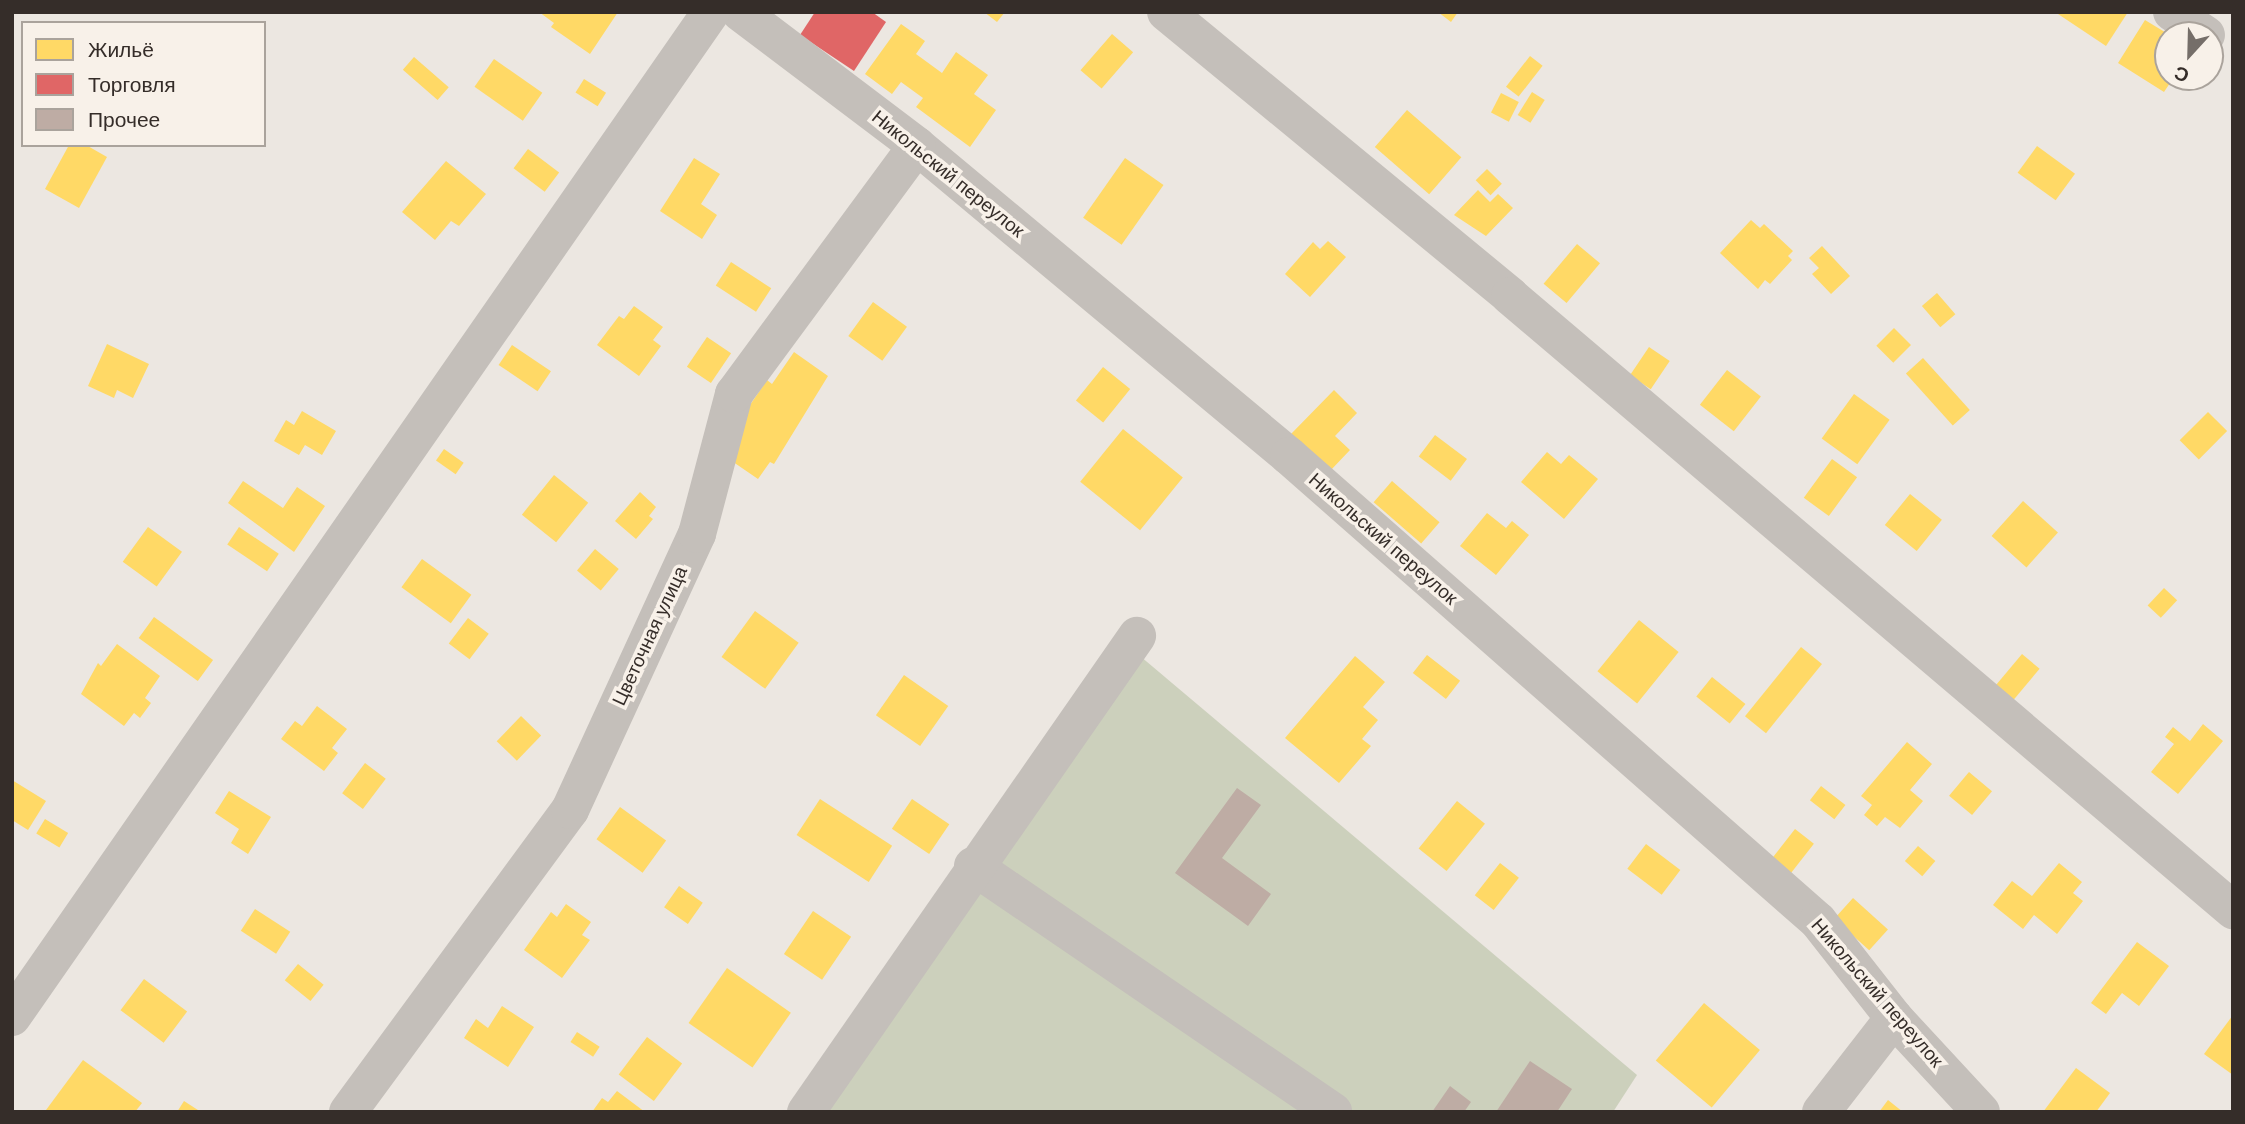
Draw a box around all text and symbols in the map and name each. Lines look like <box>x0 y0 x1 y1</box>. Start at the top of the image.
legend <box>21 21 266 147</box>
north arrow <box>2154 21 2224 91</box>
text: Жильё <box>88 38 154 61</box>
text: С <box>2171 62 2192 86</box>
text: Торговля <box>88 73 176 96</box>
street label: Никольский переулок <box>867 106 1029 242</box>
text: Прочее <box>88 108 160 131</box>
street label: Никольский переулок <box>1304 468 1462 610</box>
street label: Цветочная улица <box>608 563 692 709</box>
street label: Никольский переулок <box>1806 914 1948 1072</box>

